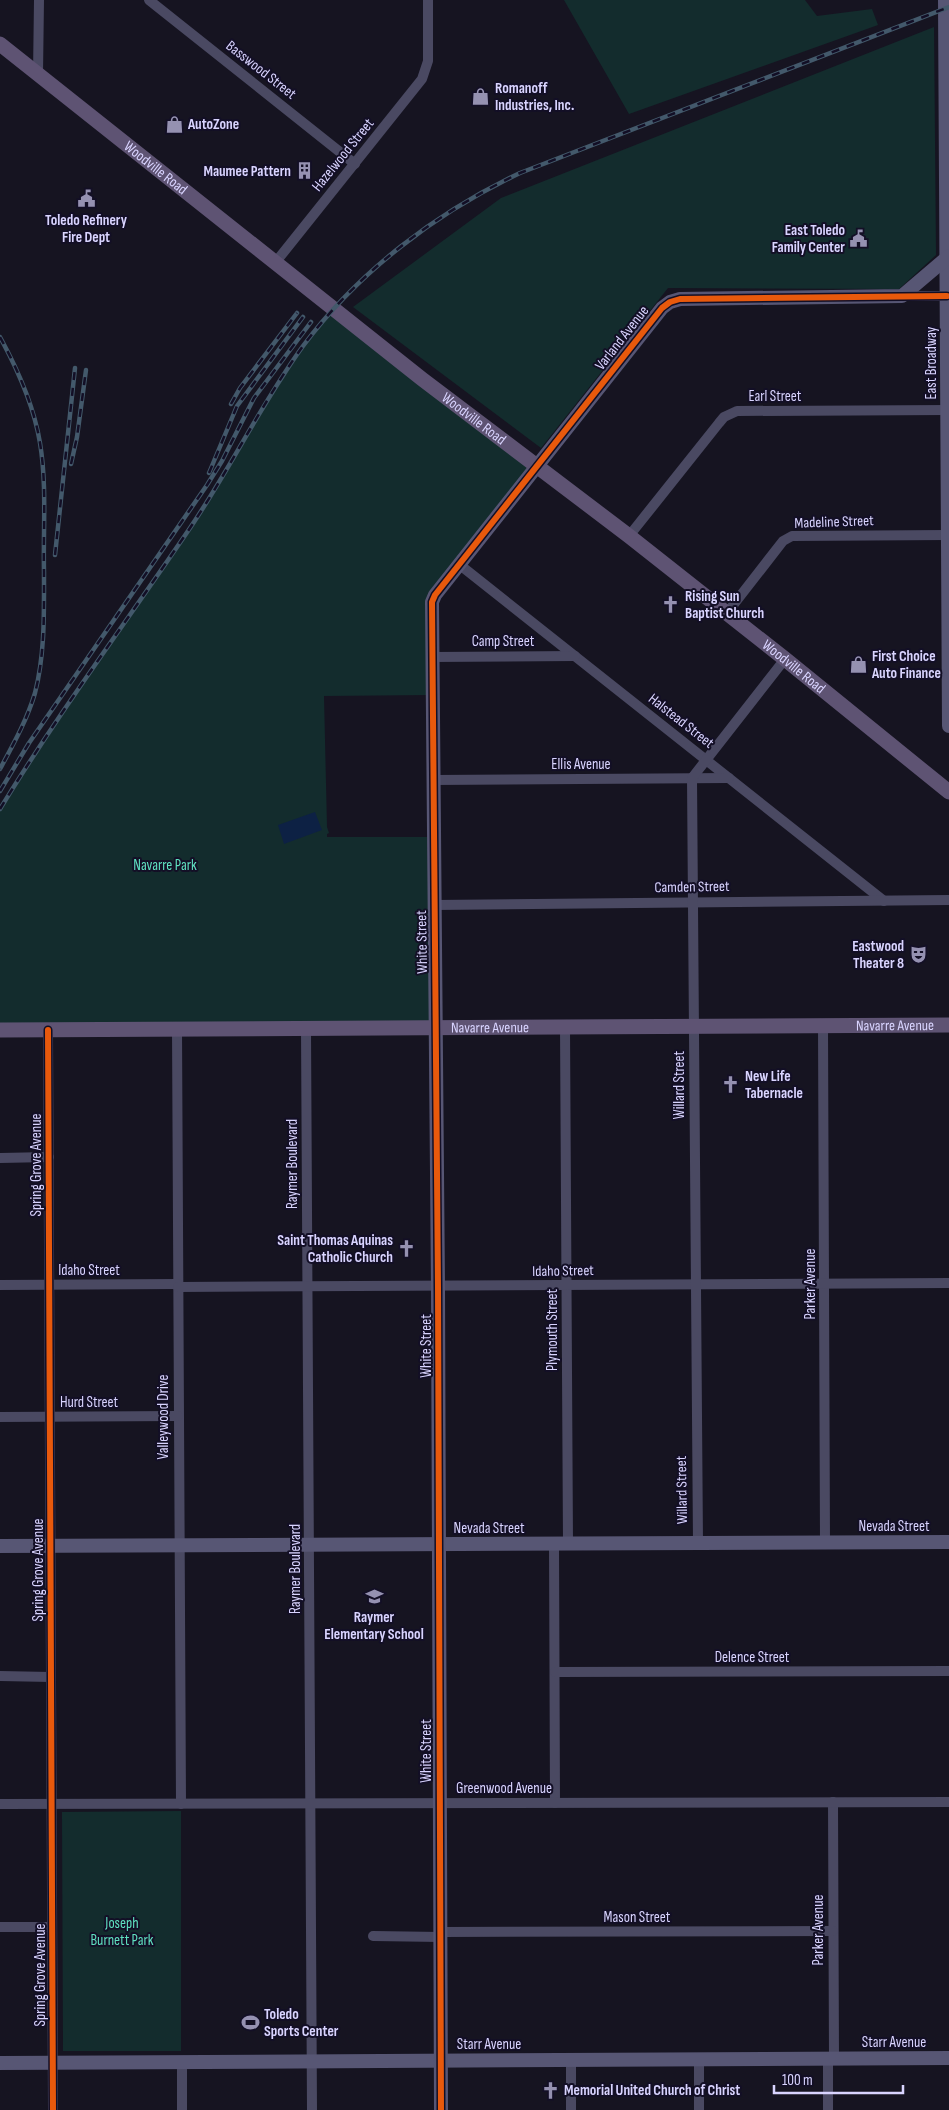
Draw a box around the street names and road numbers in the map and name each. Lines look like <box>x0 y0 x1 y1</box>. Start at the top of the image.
street label: Basswood Street <box>222 37 300 104</box>
street label: Hazelwood Street <box>308 114 378 195</box>
street label: Woodville Road <box>120 137 191 199</box>
street label: Varland Avenue <box>591 302 653 374</box>
street label: East Broadway <box>922 326 941 399</box>
street label: Earl Street <box>749 387 802 406</box>
street label: Woodville Road <box>438 388 510 449</box>
street label: Madeline Street <box>794 511 874 533</box>
street label: Camp Street <box>472 632 535 651</box>
street label: Woodville Road <box>759 635 830 698</box>
street label: Halstead Street <box>644 689 718 753</box>
street label: Ellis Avenue <box>551 755 611 774</box>
street label: Camden Street <box>654 877 730 897</box>
street label: White Street <box>412 910 432 974</box>
street label: Navarre Avenue <box>856 1016 934 1035</box>
street label: Navarre Avenue <box>451 1018 529 1037</box>
street label: Willard Street <box>670 1050 689 1119</box>
street label: Spring Grove Avenue <box>27 1114 46 1216</box>
street label: Raymer Boulevard <box>283 1119 302 1209</box>
street label: Parker Avenue <box>801 1248 820 1320</box>
street label: Idaho Street <box>58 1261 120 1280</box>
street label: Idaho Street <box>532 1261 594 1281</box>
street label: Plymouth Street <box>543 1289 562 1371</box>
street label: White Street <box>417 1314 436 1378</box>
street label: Valleywood Drive <box>154 1374 173 1460</box>
street label: Hurd Street <box>60 1393 119 1412</box>
street label: Willard Street <box>672 1455 692 1524</box>
street label: Nevada Street <box>859 1517 930 1536</box>
street label: Spring Grove Avenue <box>29 1519 48 1621</box>
street label: Nevada Street <box>454 1519 525 1538</box>
street label: Raymer Boulevard <box>286 1524 305 1614</box>
street label: Delence Street <box>715 1648 790 1667</box>
street label: White Street <box>417 1719 436 1783</box>
street label: Greenwood Avenue <box>456 1779 552 1798</box>
street label: Parker Avenue <box>809 1894 828 1966</box>
street label: Mason Street <box>604 1908 671 1927</box>
street label: Spring Grove Avenue <box>31 1924 50 2026</box>
street label: Starr Avenue <box>862 2033 926 2052</box>
street label: Starr Avenue <box>457 2035 521 2054</box>

